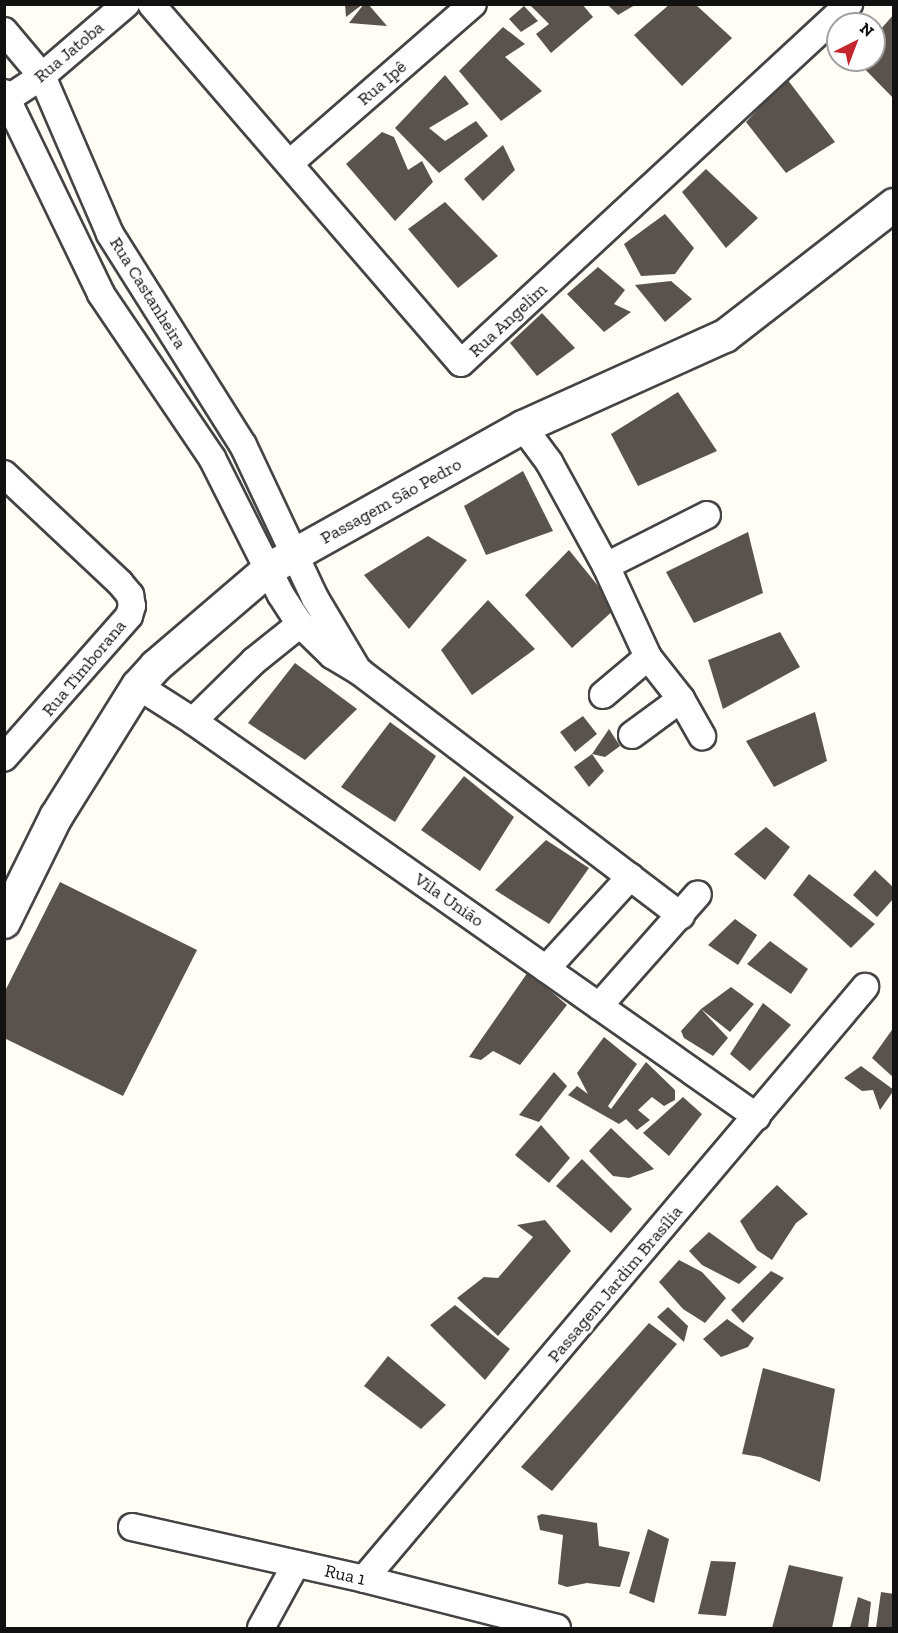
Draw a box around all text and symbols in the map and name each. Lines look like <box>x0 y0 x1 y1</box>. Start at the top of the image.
north arrow <box>826 12 886 72</box>
street label: Rua Jatoba <box>30 17 108 87</box>
text: N <box>856 19 878 41</box>
street label: Rua Ipê <box>353 56 411 110</box>
street label: Rua Castanheira <box>105 233 191 353</box>
street label: Rua Angelim <box>464 278 552 362</box>
street label: Passagem São Pedro <box>317 453 465 549</box>
street label: Rua Timborana <box>37 615 131 721</box>
street label: Vila União <box>410 868 488 932</box>
street label: Passagem Jardim Brasília <box>543 1201 687 1367</box>
street label: Rua 1 <box>323 1560 367 1590</box>

